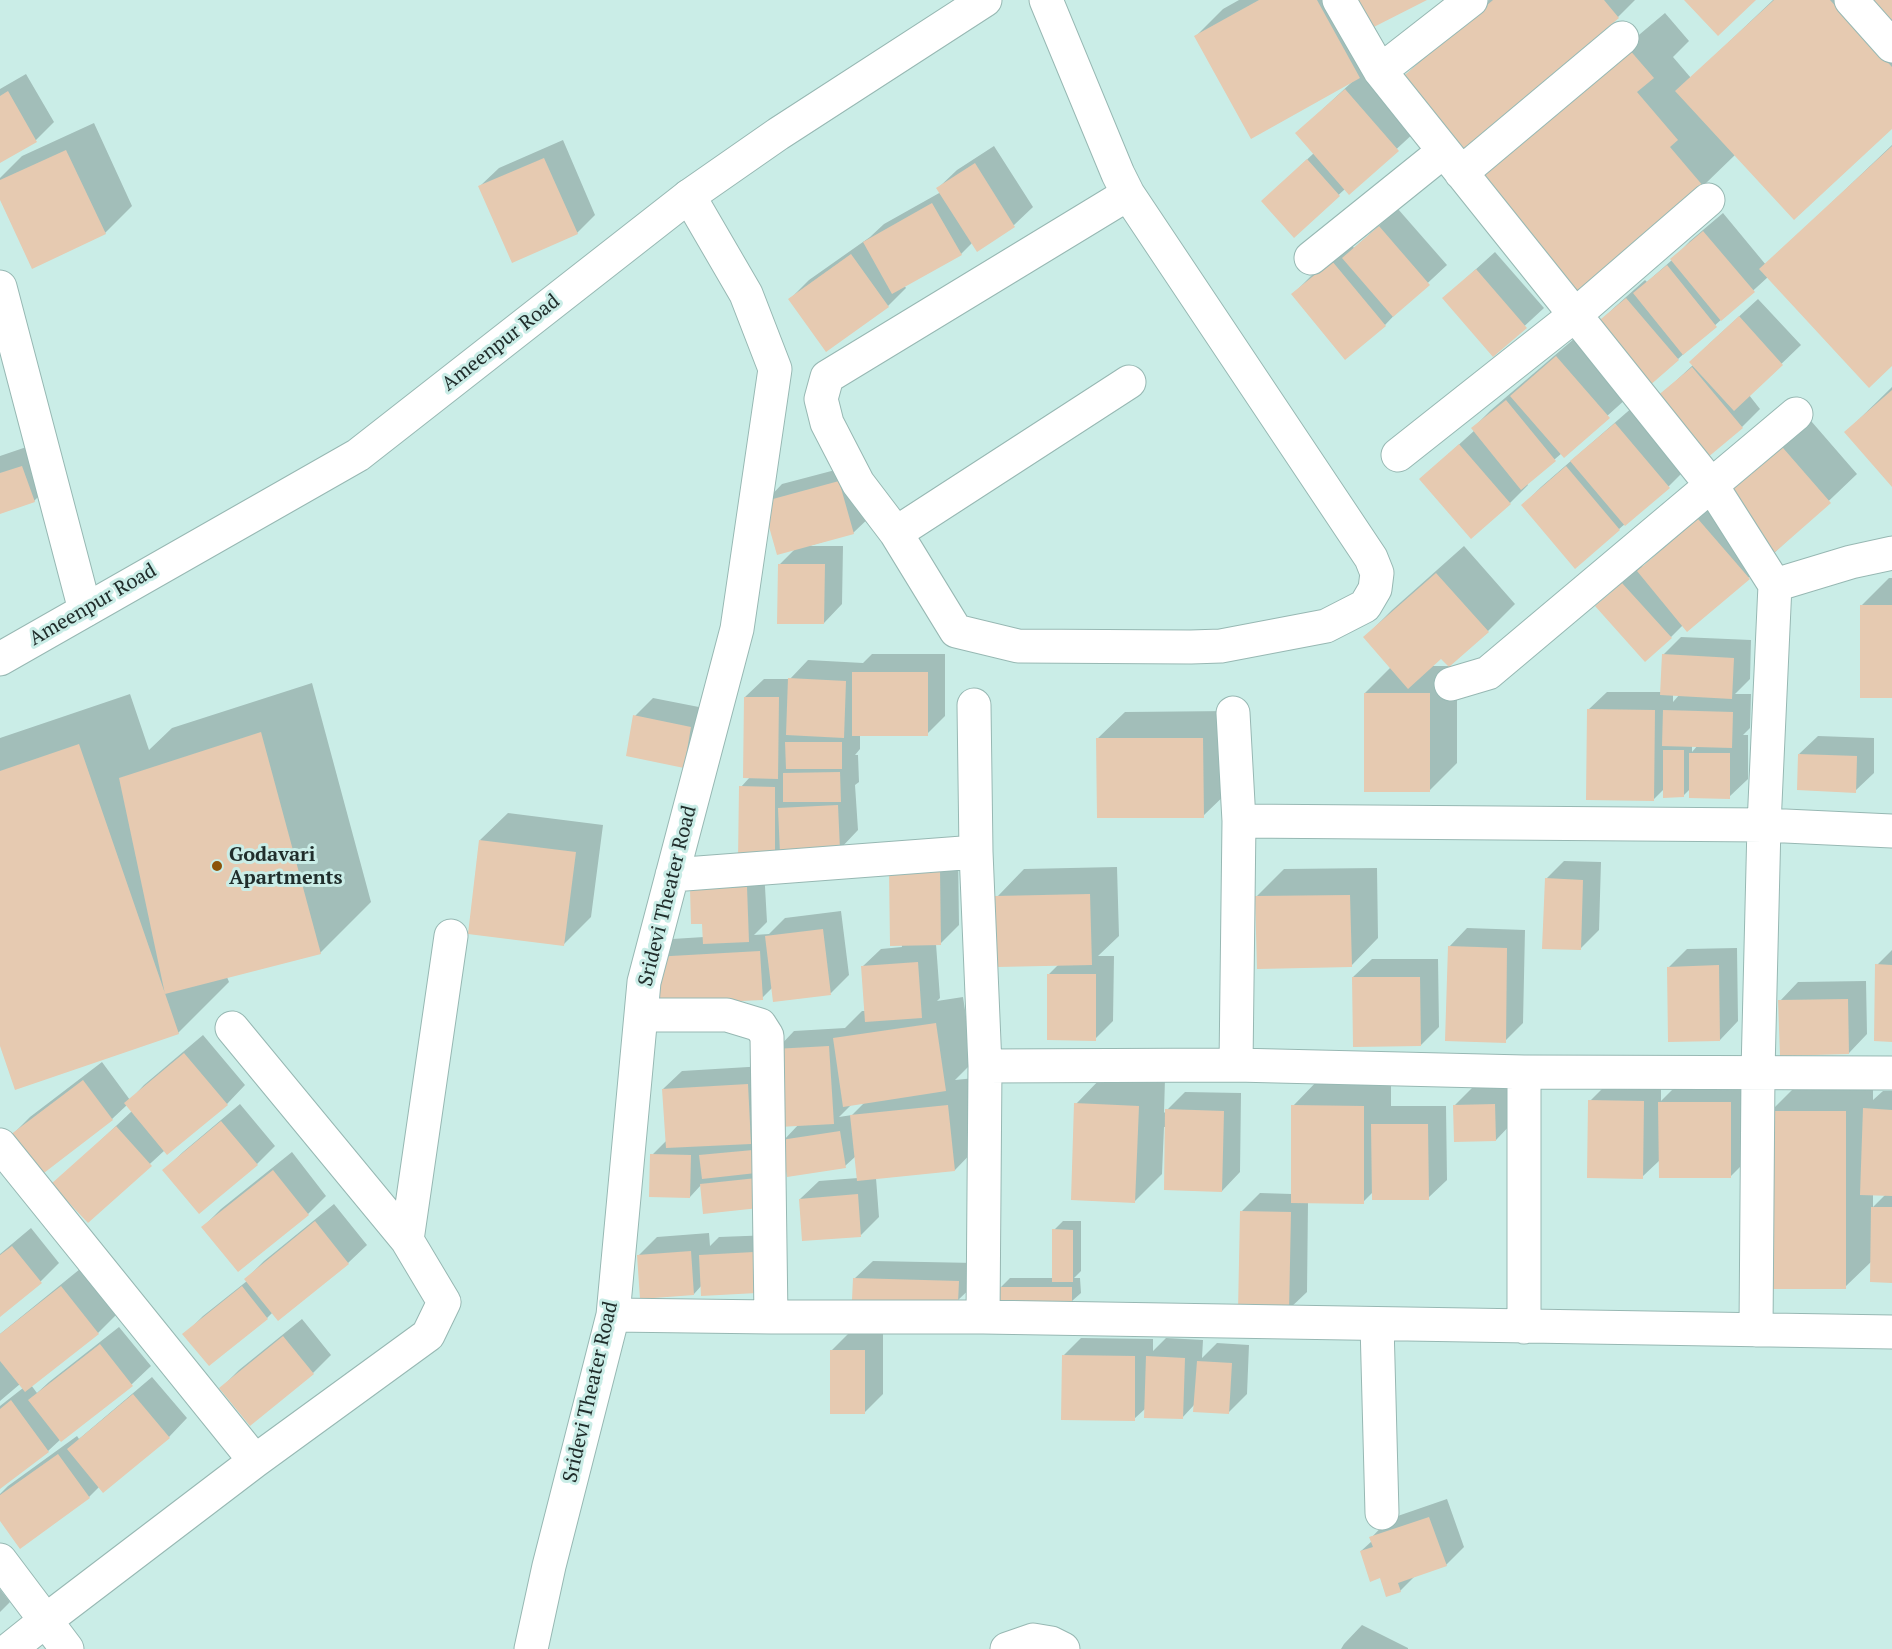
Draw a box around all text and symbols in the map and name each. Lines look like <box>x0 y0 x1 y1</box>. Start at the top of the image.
street label: Ameenpur Road <box>437 290 565 396</box>
street label: Ameenpur Road <box>25 559 161 651</box>
street label: Sridevi Theater Road <box>634 803 702 989</box>
place label: Godavari Apartments <box>229 843 343 890</box>
marker: Godavari Apartments <box>210 859 224 873</box>
street label: Sridevi Theater Road <box>558 1299 624 1485</box>

